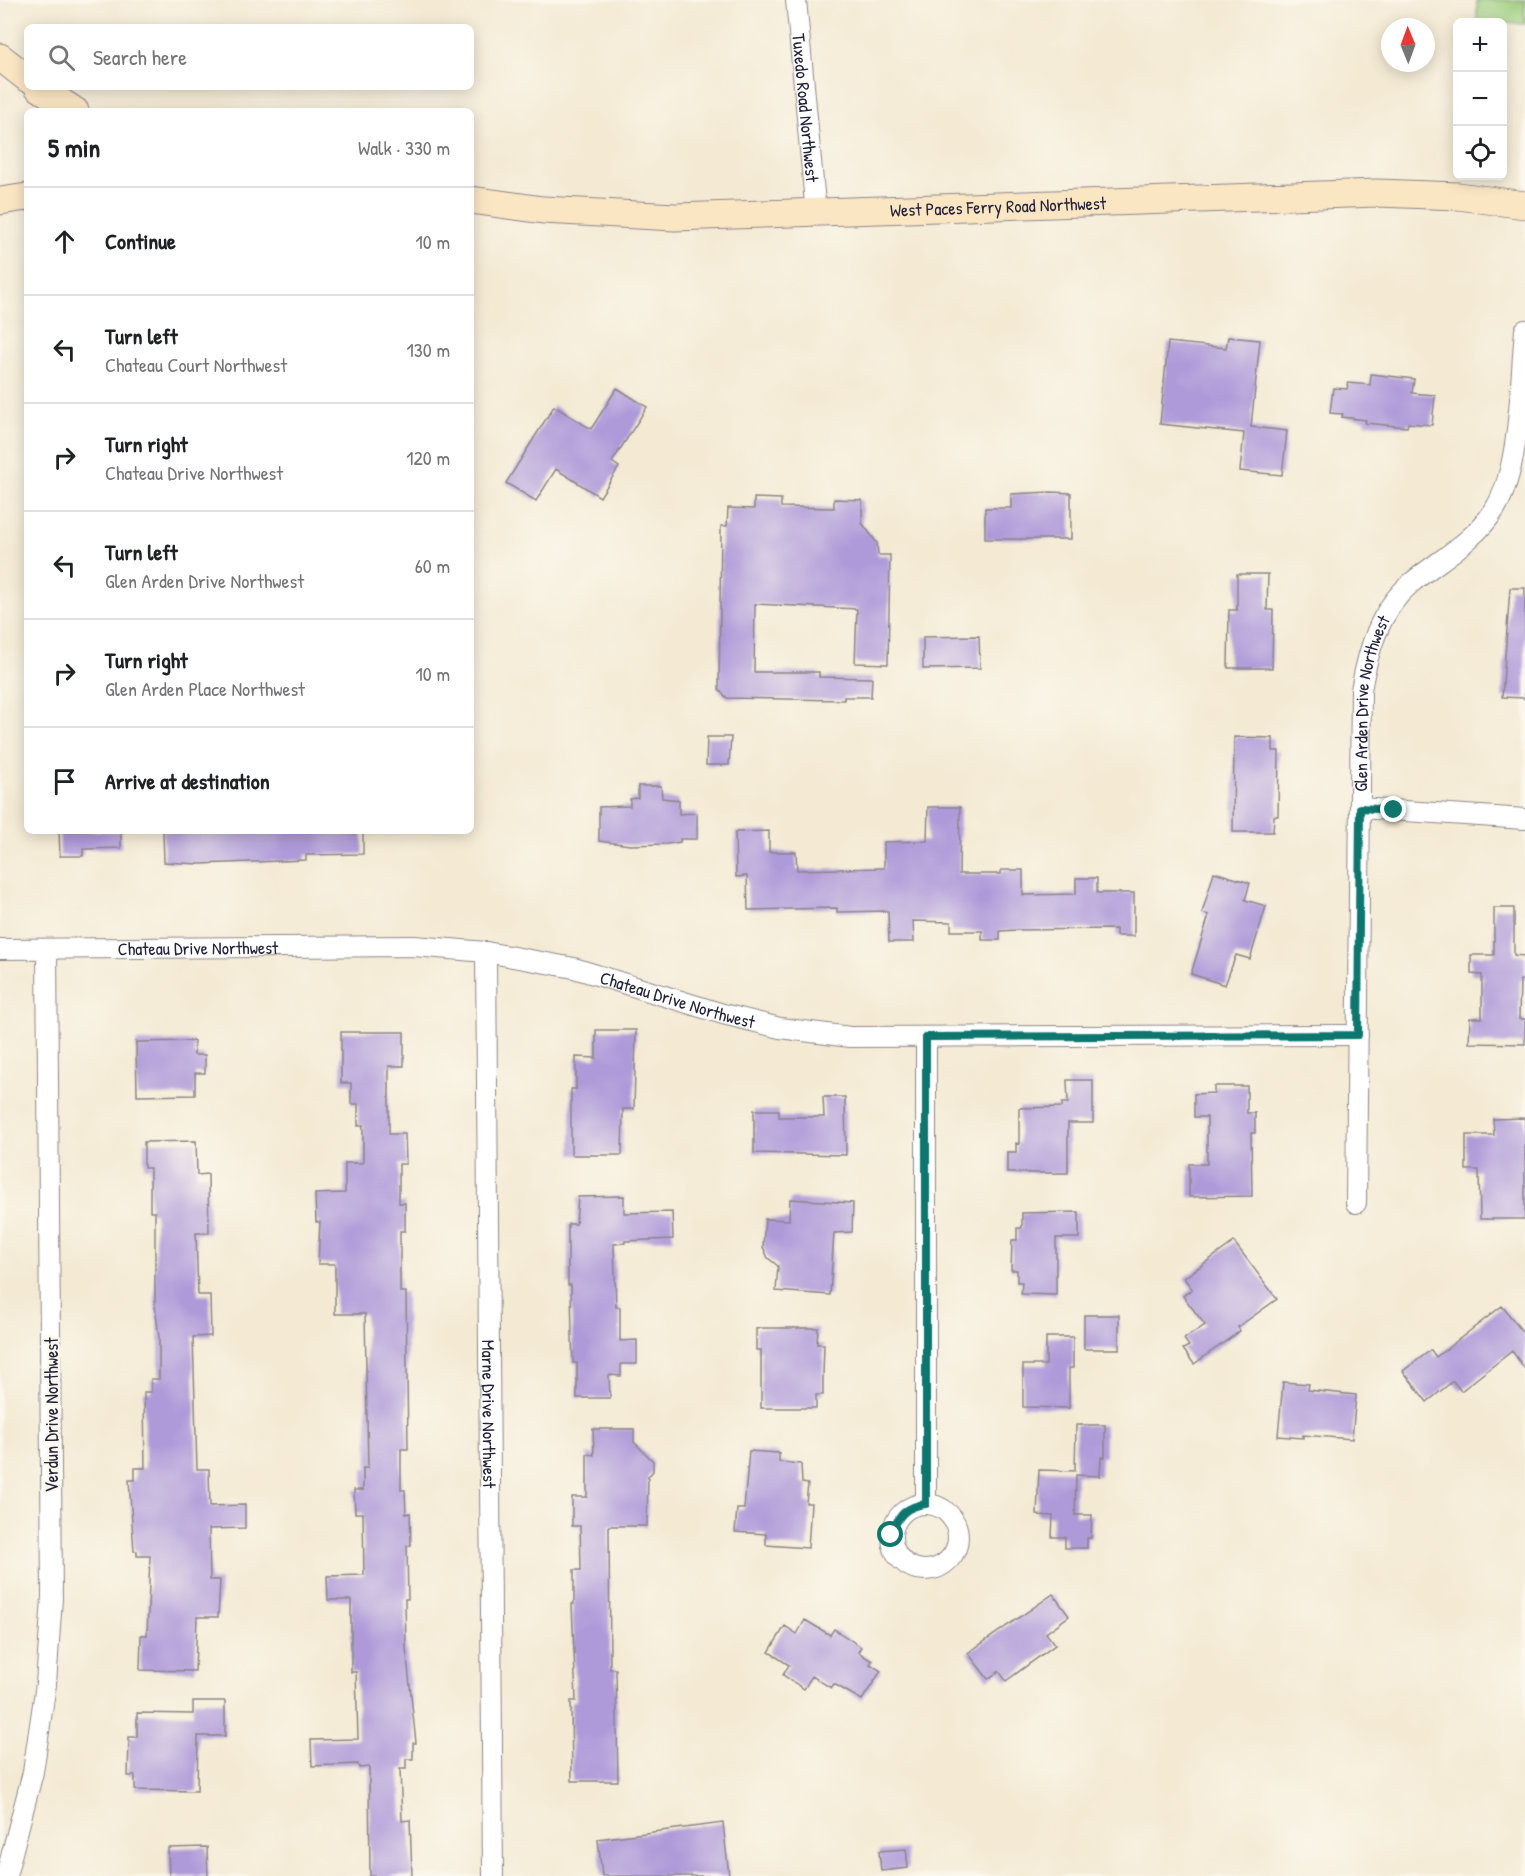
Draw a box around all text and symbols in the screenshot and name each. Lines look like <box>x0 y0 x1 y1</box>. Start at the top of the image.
north arrow <box>1381 18 1435 72</box>
map controls <box>1453 18 1507 180</box>
button: + <box>1453 18 1507 72</box>
search box <box>24 24 474 90</box>
street label: Tuxedo Road Northwest <box>787 32 826 184</box>
icon: search <box>45 41 78 74</box>
text: Search here <box>93 42 187 72</box>
button: − <box>1453 72 1507 126</box>
button: locate <box>1453 126 1507 180</box>
text: 5 min <box>48 130 100 165</box>
text: Walk · 330 m <box>358 134 450 161</box>
street label: West Paces Ferry Road Northwest <box>890 190 1107 222</box>
icon: ahead <box>48 225 81 258</box>
text: Continue <box>105 226 176 256</box>
text: 10 m <box>416 228 450 255</box>
text: Turn left <box>105 321 178 351</box>
icon: left <box>48 333 81 366</box>
text: 130 m <box>407 336 450 363</box>
text: Chateau Court Northwest <box>105 351 287 378</box>
text: Turn right <box>105 429 188 459</box>
icon: right <box>48 441 81 474</box>
text: 120 m <box>406 444 450 471</box>
text: Chateau Drive Northwest <box>105 459 283 486</box>
text: Turn left <box>105 537 178 567</box>
icon: left <box>48 549 81 582</box>
text: 60 m <box>415 552 450 579</box>
text: Glen Arden Drive Northwest <box>105 567 304 594</box>
street label: Glen Arden Drive Northwest <box>1348 610 1396 792</box>
text: Turn right <box>105 645 188 675</box>
icon: right <box>48 657 81 690</box>
text: 10 m <box>416 660 450 687</box>
text: Glen Arden Place Northwest <box>105 675 305 702</box>
icon: arrive <box>48 765 81 798</box>
text: Arrive at destination <box>105 766 270 796</box>
route end <box>1380 796 1406 822</box>
street label: Chateau Drive Northwest <box>118 934 279 961</box>
street label: Chateau Drive Northwest <box>597 964 758 1034</box>
street label: Verdun Drive Northwest <box>39 1337 64 1492</box>
street label: Marne Drive Northwest <box>476 1340 503 1489</box>
route start <box>877 1521 903 1547</box>

